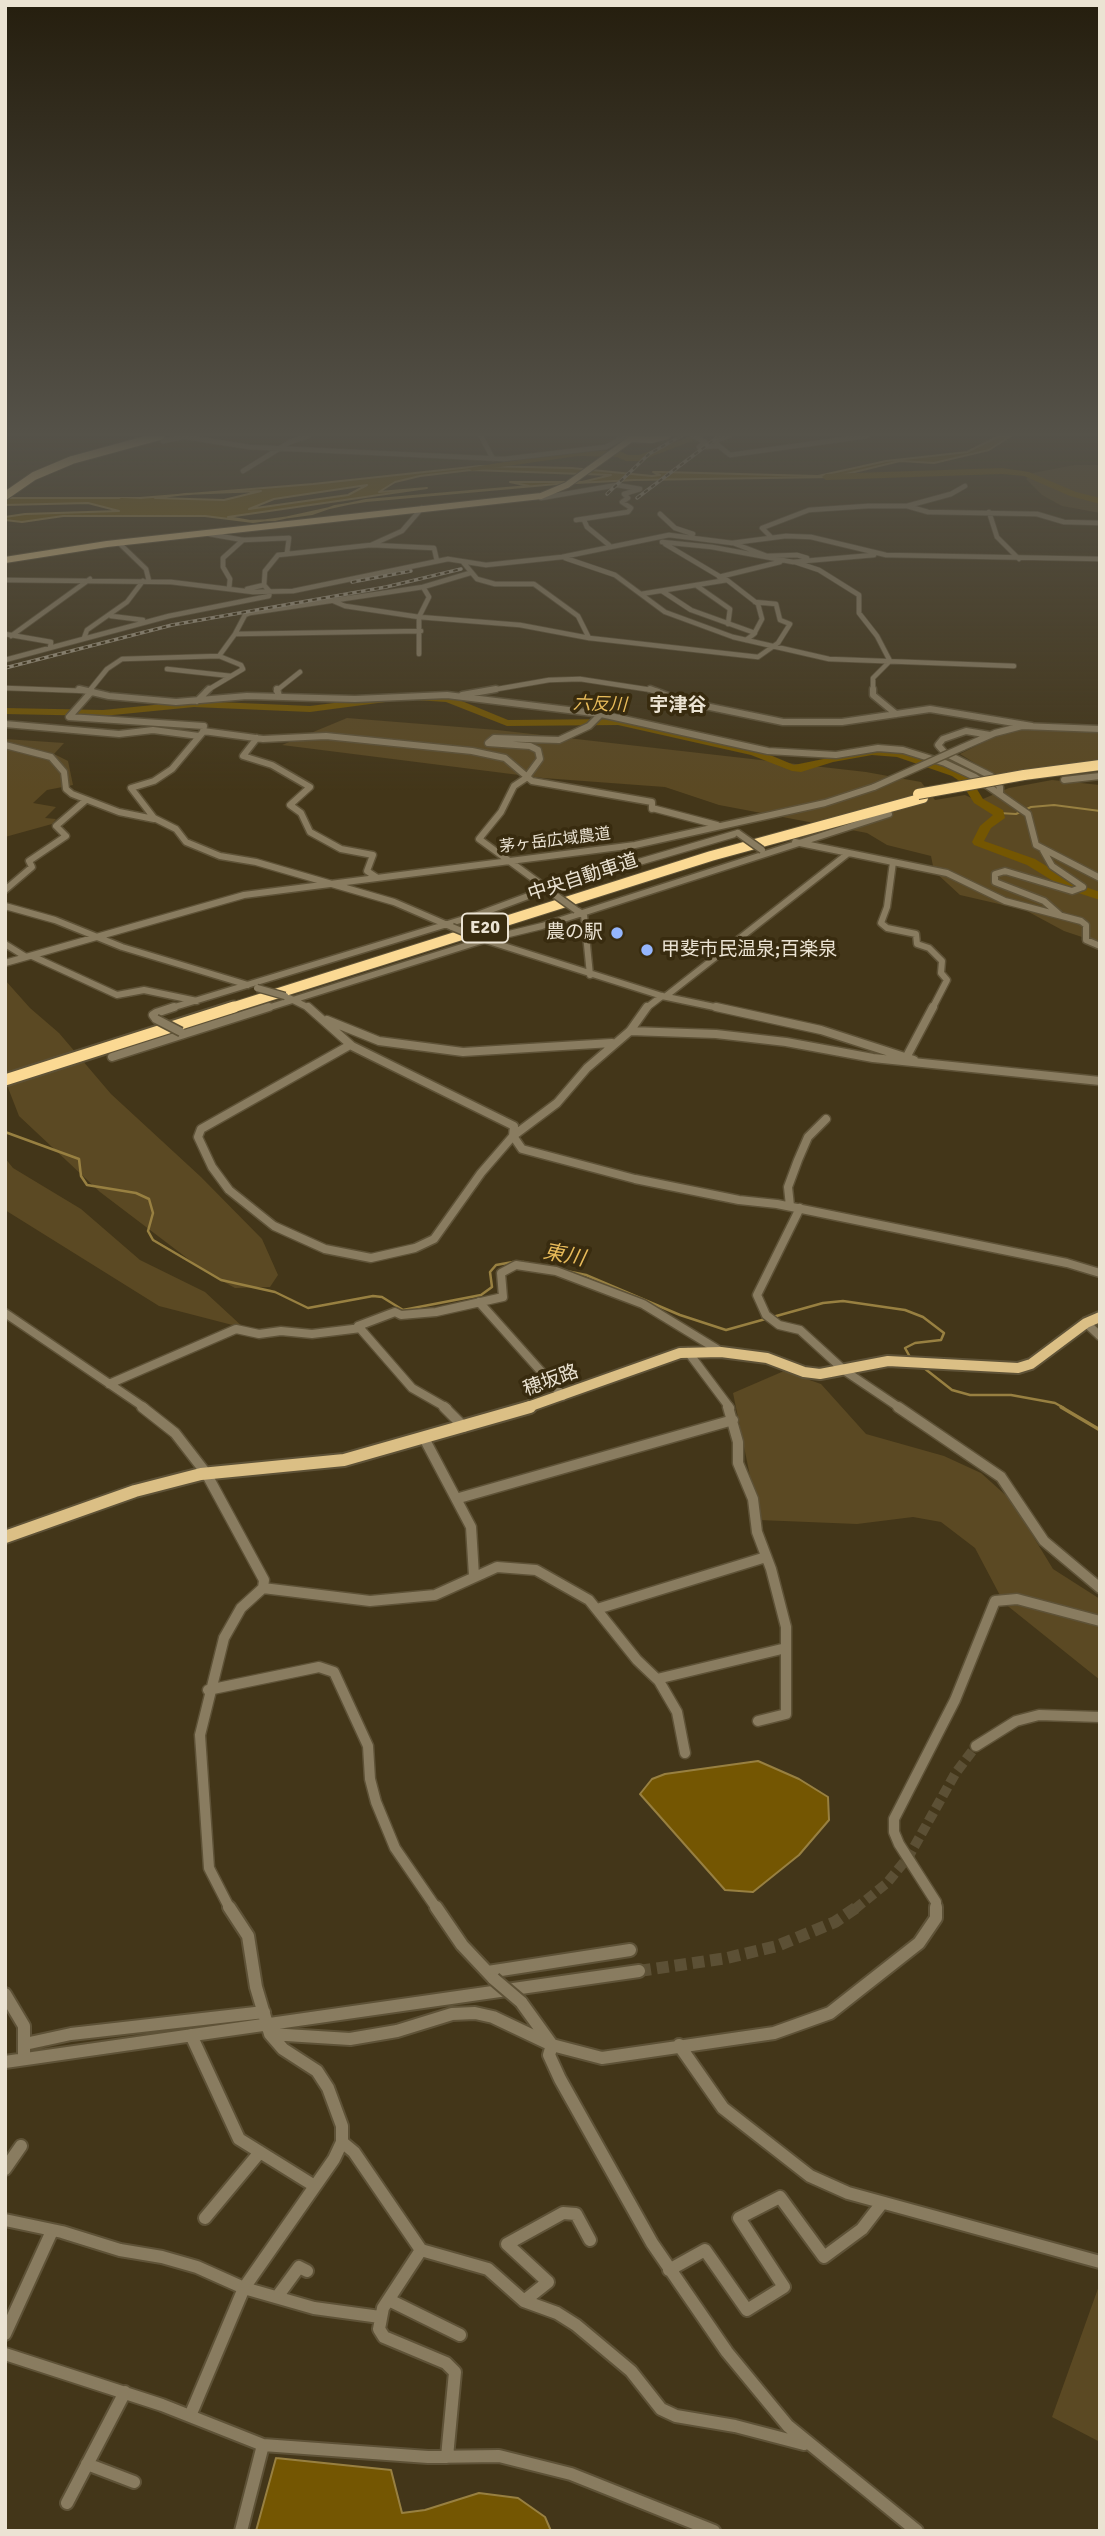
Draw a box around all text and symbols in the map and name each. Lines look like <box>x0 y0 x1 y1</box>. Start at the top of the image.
water label: 六反川 <box>573 693 627 717</box>
district label: 宇津谷 <box>650 695 706 717</box>
street label: 茅ヶ岳広域農道 <box>498 825 612 857</box>
street label: 中央自動車道 <box>525 850 641 906</box>
road number: E20 <box>462 914 508 943</box>
place label: 農の駅 <box>546 922 603 944</box>
marker: 農の駅 <box>609 925 625 941</box>
place label: 甲斐市民温泉;百楽泉 <box>661 939 837 961</box>
marker: 甲斐市民温泉;百楽泉 <box>639 942 655 958</box>
water label: 東川 <box>541 1240 587 1272</box>
street label: 穂坂路 <box>520 1361 582 1401</box>

